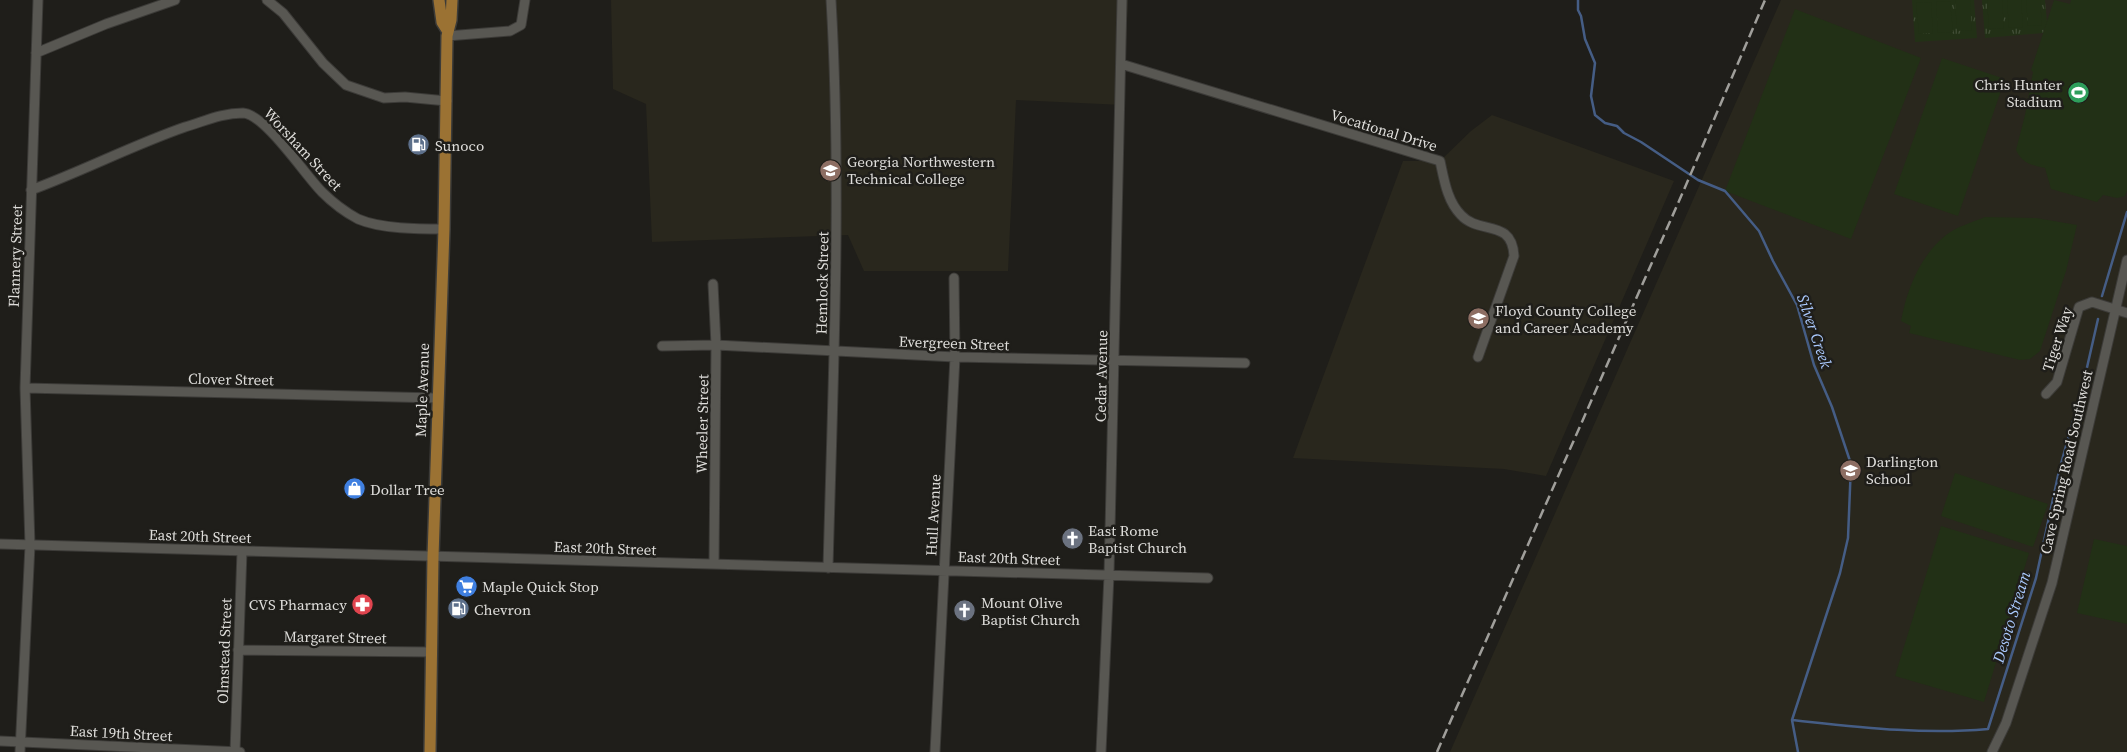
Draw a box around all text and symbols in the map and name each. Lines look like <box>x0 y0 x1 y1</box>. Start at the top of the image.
place label: Chris Hunter Stadium <box>1975 74 2063 112</box>
sports icon: Chris Hunter Stadium <box>2066 81 2090 105</box>
street label: Worsham Street <box>259 103 347 195</box>
street label: Vocational Drive <box>1328 104 1440 156</box>
fuel station icon: Sunoco <box>407 133 431 157</box>
place label: Sunoco <box>435 135 484 156</box>
place label: Georgia Northwestern Technical College <box>847 151 995 189</box>
school or university icon: Georgia Northwestern Technical College <box>819 158 843 182</box>
street label: Flannery Street <box>3 204 27 308</box>
street label: Hemlock Street <box>811 231 833 335</box>
water label: Silver Creek <box>1792 291 1838 371</box>
place label: Floyd County College and Career Academy <box>1495 300 1637 338</box>
street label: Tiger Way <box>2037 304 2077 374</box>
school or university icon: Floyd County College and Career Academy <box>1467 307 1491 331</box>
street label: Cedar Avenue <box>1090 329 1112 422</box>
street label: Evergreen Street <box>898 331 1010 355</box>
street label: Maple Avenue <box>410 342 434 437</box>
street label: Clover Street <box>188 368 274 390</box>
street label: Cave Spring Road Southwest <box>2035 368 2097 556</box>
street label: Wheeler Street <box>691 374 713 474</box>
place label: Darlington School <box>1866 451 1938 489</box>
school or university icon: Darlington School <box>1838 458 1862 482</box>
street label: Hull Avenue <box>920 473 946 556</box>
shop icon: Dollar Tree <box>342 477 366 501</box>
place label: Dollar Tree <box>370 479 445 500</box>
place label: East Rome Baptist Church <box>1088 520 1187 558</box>
street label: East 20th Street <box>148 524 252 548</box>
church icon: East Rome Baptist Church <box>1060 527 1084 551</box>
street label: East 20th Street <box>553 536 657 560</box>
street label: East 20th Street <box>957 546 1061 570</box>
water label: Desoto Stream <box>1986 568 2035 666</box>
supermarket icon: Maple Quick Stop <box>454 574 478 598</box>
place label: Maple Quick Stop <box>482 576 599 597</box>
pharmacy icon: CVS Pharmacy <box>351 592 375 616</box>
place label: Mount Olive Baptist Church <box>981 592 1080 630</box>
place label: CVS Pharmacy <box>249 594 347 615</box>
fuel station icon: Chevron <box>446 597 470 621</box>
street label: Olmstead Street <box>212 598 236 704</box>
place label: Chevron <box>474 599 531 620</box>
church icon: Mount Olive Baptist Church <box>953 599 977 623</box>
street label: Margaret Street <box>283 626 387 648</box>
street label: East 19th Street <box>69 720 173 746</box>

